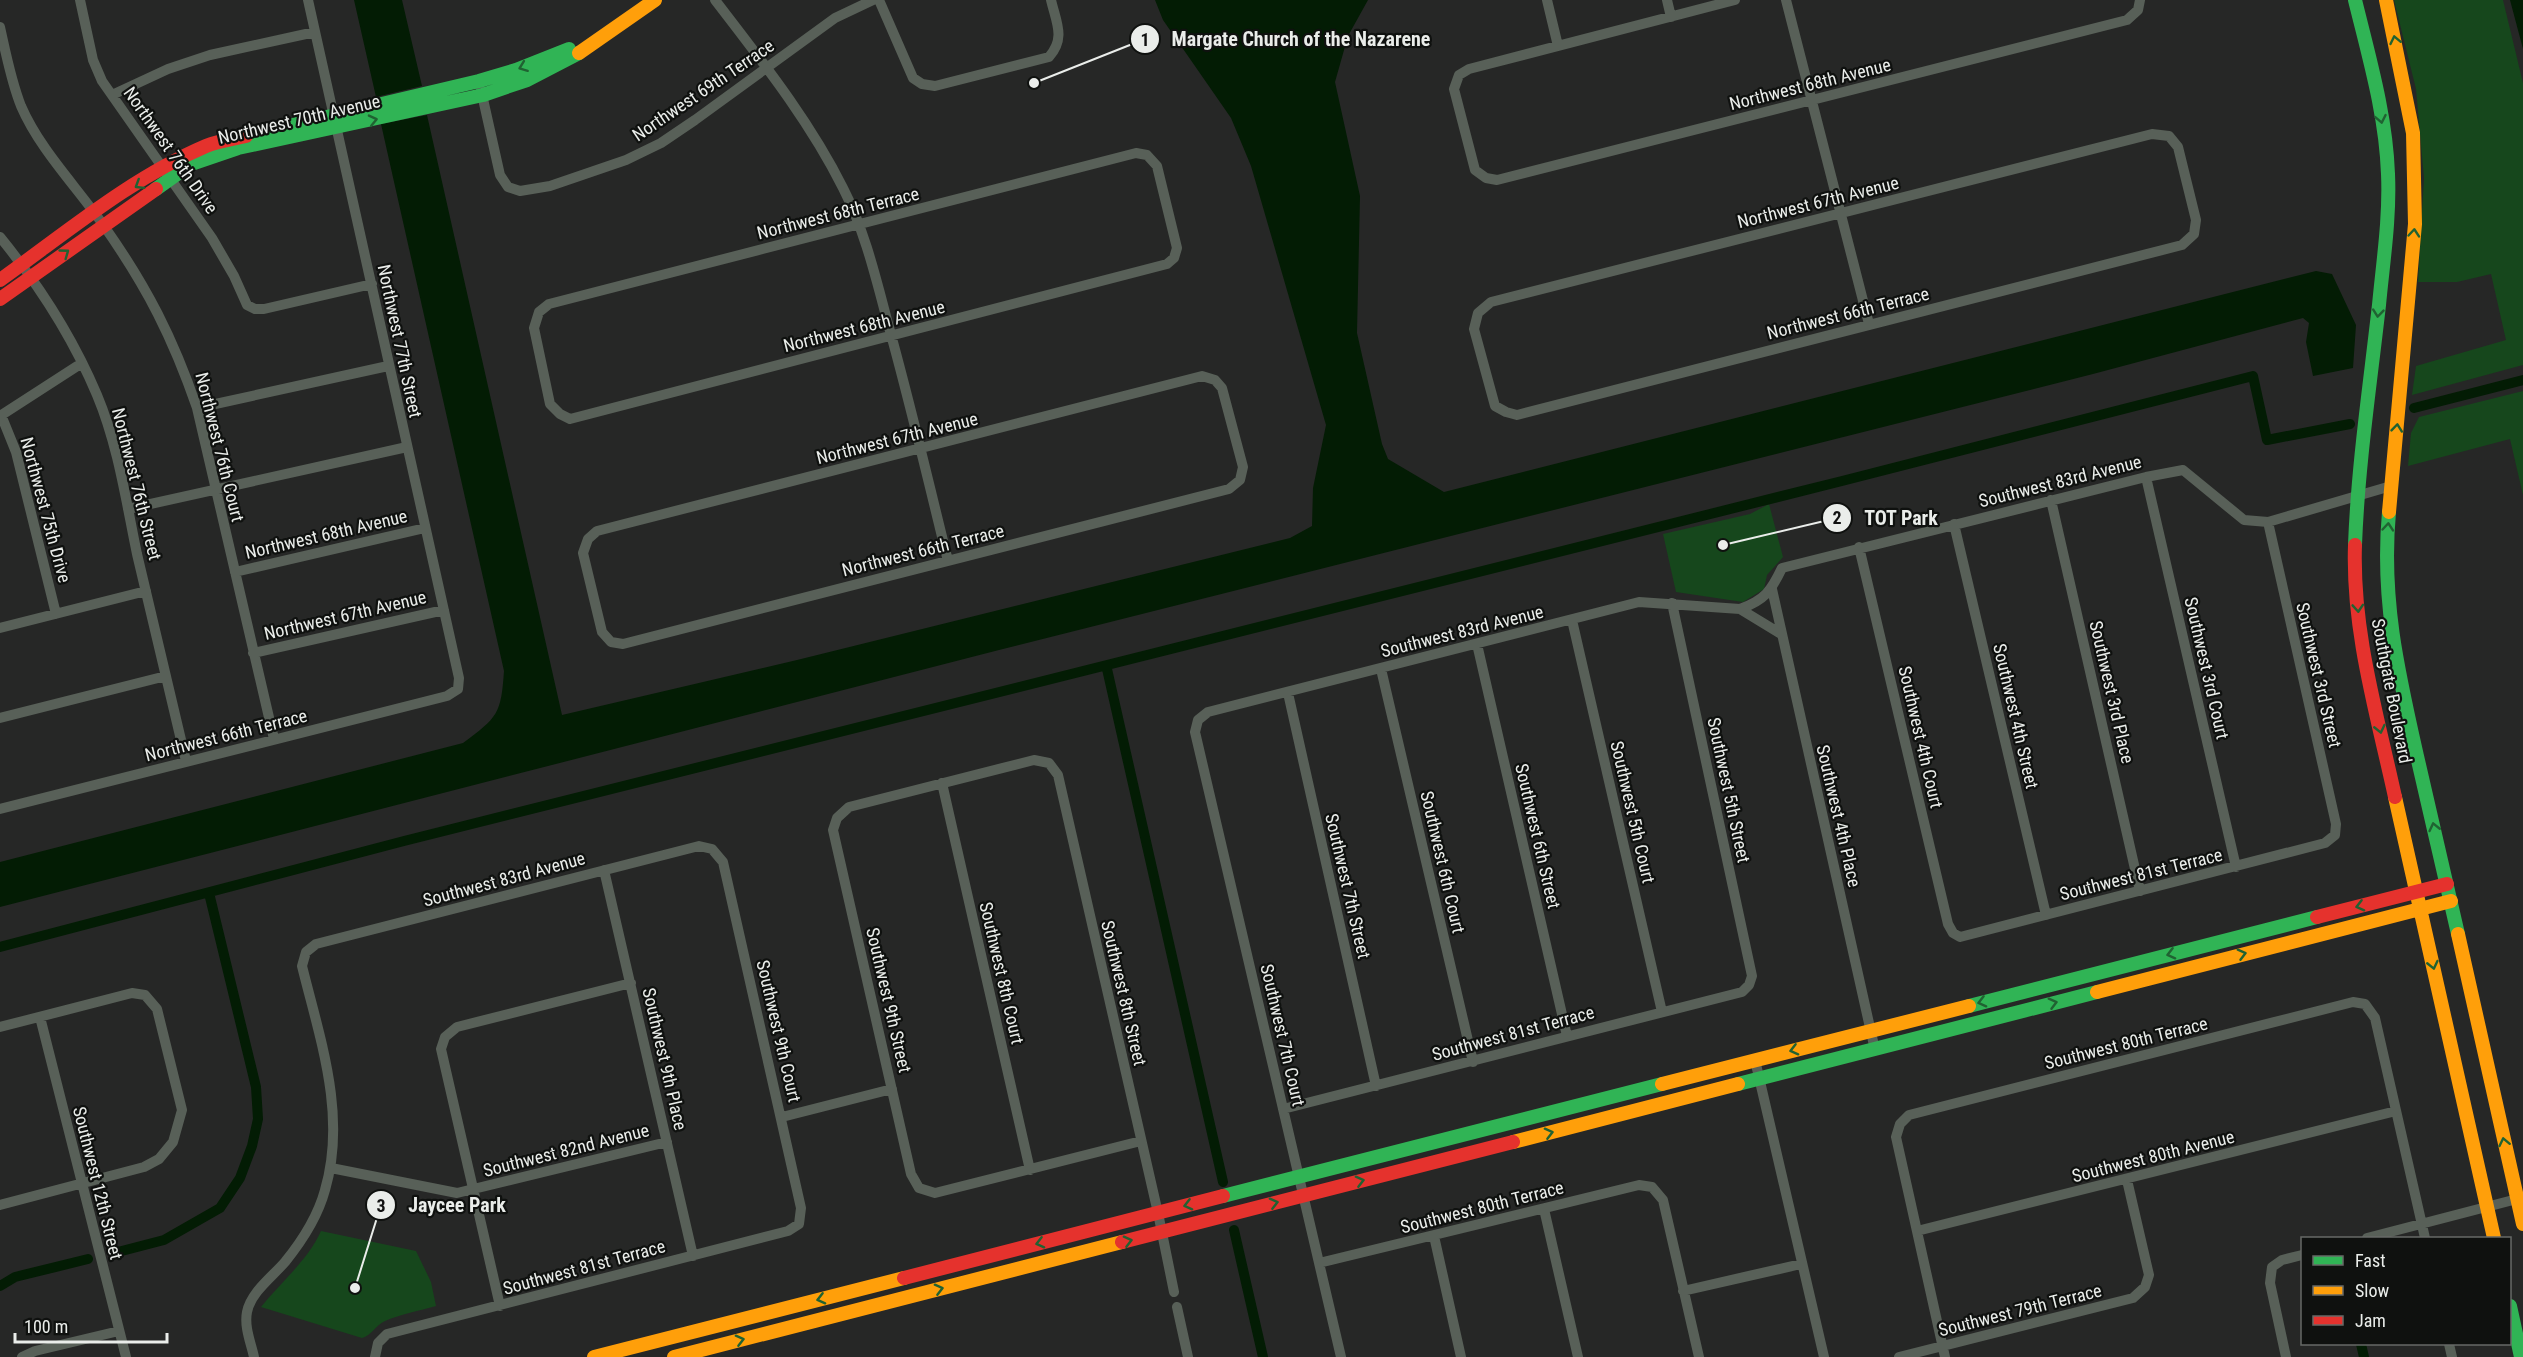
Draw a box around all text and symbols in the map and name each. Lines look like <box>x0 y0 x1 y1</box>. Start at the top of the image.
callout: Margate Church of the Nazarene <box>1130 20 1443 58</box>
text: Margate Church of the Nazarene <box>1172 27 1430 51</box>
text: 1 <box>1140 29 1150 50</box>
street label: Northwest 69th Terrace <box>628 35 778 145</box>
one-way arrow <box>2389 36 2402 46</box>
street label: Northwest 68th Avenue <box>1727 54 1893 114</box>
one-way arrow <box>518 60 529 72</box>
street label: Northwest 76th Drive <box>119 83 223 217</box>
street label: Northwest 70th Avenue <box>216 90 382 148</box>
one-way arrow <box>2374 113 2387 123</box>
one-way arrow <box>368 115 378 128</box>
street label: Northwest 67th Avenue <box>1735 172 1901 232</box>
one-way arrow <box>135 178 145 190</box>
street label: Northwest 68th Terrace <box>755 183 921 243</box>
one-way arrow <box>2407 229 2420 238</box>
one-way arrow <box>58 249 69 260</box>
street label: Northwest 77th Street <box>374 262 426 420</box>
street label: Northwest 66th Terrace <box>1765 283 1931 343</box>
street label: Northwest 68th Avenue <box>781 296 947 356</box>
one-way arrow <box>2372 308 2385 317</box>
street label: Northwest 76th Court <box>191 370 249 524</box>
street label: Northwest 76th Street <box>108 406 166 562</box>
street label: Northwest 67th Avenue <box>814 408 980 468</box>
one-way arrow <box>2390 423 2403 432</box>
street label: Northwest 75th Drive <box>16 435 76 585</box>
street label: Southwest 83rd Avenue <box>1977 451 2143 511</box>
callout: TOT Park <box>1822 499 1950 537</box>
street label: Northwest 68th Avenue <box>243 505 409 563</box>
text: TOT Park <box>1864 506 1938 530</box>
text: 2 <box>1832 507 1842 528</box>
street label: Northwest 66th Terrace <box>840 520 1006 580</box>
one-way arrow <box>2381 523 2394 532</box>
street label: Northwest 67th Avenue <box>262 586 428 644</box>
street label: Southwest 3rd Court <box>2180 595 2234 741</box>
street label: Southwest 3rd Street <box>2292 600 2346 750</box>
street label: Southwest 83rd Avenue <box>1379 601 1545 661</box>
one-way arrow <box>2352 604 2365 613</box>
street label: Southgate Boulevard <box>2368 617 2416 765</box>
street label: Southwest 3rd Place <box>2085 619 2139 765</box>
street label: Southwest 4th Street <box>1989 641 2043 791</box>
street label: Southwest 4th Court <box>1894 664 1948 810</box>
street label: Northwest 66th Terrace <box>143 705 309 765</box>
street label: Southwest 5th Street <box>1703 715 1755 865</box>
one-way arrow <box>2373 723 2386 733</box>
street label: Southwest 5th Court <box>1606 739 1660 885</box>
street label: Southwest 4th Place <box>1812 743 1866 889</box>
street label: Southwest 6th Street <box>1511 761 1565 911</box>
street label: Southwest 6th Court <box>1416 789 1470 935</box>
street label: Southwest 7th Street <box>1321 811 1375 961</box>
one-way arrow <box>2428 822 2441 832</box>
street label: Southwest 81st Terrace <box>2057 844 2225 904</box>
street label: Southwest 83rd Avenue <box>421 847 587 911</box>
one-way arrow <box>2355 898 2365 911</box>
street label: Southwest 8th Court <box>975 900 1029 1046</box>
street label: Southwest 8th Street <box>1097 918 1151 1068</box>
street label: Southwest 9th Street <box>862 925 916 1075</box>
one-way arrow <box>2167 946 2177 959</box>
one-way arrow <box>2237 949 2247 962</box>
street label: Southwest 9th Court <box>752 958 806 1104</box>
one-way arrow <box>2426 960 2439 970</box>
street label: Southwest 7th Court <box>1256 962 1310 1108</box>
street label: Southwest 9th Place <box>638 986 692 1132</box>
one-way arrow <box>1978 995 1988 1008</box>
one-way arrow <box>2048 998 2058 1011</box>
street label: Southwest 81st Terrace <box>1430 1001 1596 1065</box>
street label: Southwest 80th Terrace <box>2042 1013 2210 1073</box>
one-way arrow <box>1789 1043 1799 1056</box>
street label: Southwest 12th Street <box>69 1104 127 1262</box>
street label: Southwest 82nd Avenue <box>481 1119 651 1181</box>
street label: Southwest 80th Avenue <box>2070 1126 2236 1186</box>
one-way arrow <box>1544 1127 1554 1140</box>
one-way arrow <box>2499 1137 2512 1147</box>
one-way arrow <box>1355 1176 1365 1189</box>
street label: Southwest 80th Terrace <box>1398 1177 1566 1237</box>
callout: Jaycee Park <box>366 1186 518 1224</box>
text: Jaycee Park <box>408 1193 506 1217</box>
text: 3 <box>376 1195 386 1216</box>
one-way arrow <box>1184 1198 1194 1211</box>
one-way arrow <box>1269 1198 1279 1211</box>
street label: Southwest 81st Terrace <box>501 1235 667 1299</box>
one-way arrow <box>1036 1235 1046 1248</box>
one-way arrow <box>1123 1235 1133 1248</box>
legend <box>2301 1237 2511 1345</box>
text: Fast <box>2355 1250 2386 1271</box>
street label: Southwest 79th Terrace <box>1936 1280 2104 1340</box>
text: Slow <box>2355 1280 2390 1301</box>
one-way arrow <box>934 1284 944 1297</box>
one-way arrow <box>816 1292 827 1304</box>
scale bar <box>15 1306 166 1344</box>
text: Jam <box>2355 1310 2386 1331</box>
text: 100 m <box>24 1316 68 1337</box>
one-way arrow <box>735 1335 745 1348</box>

